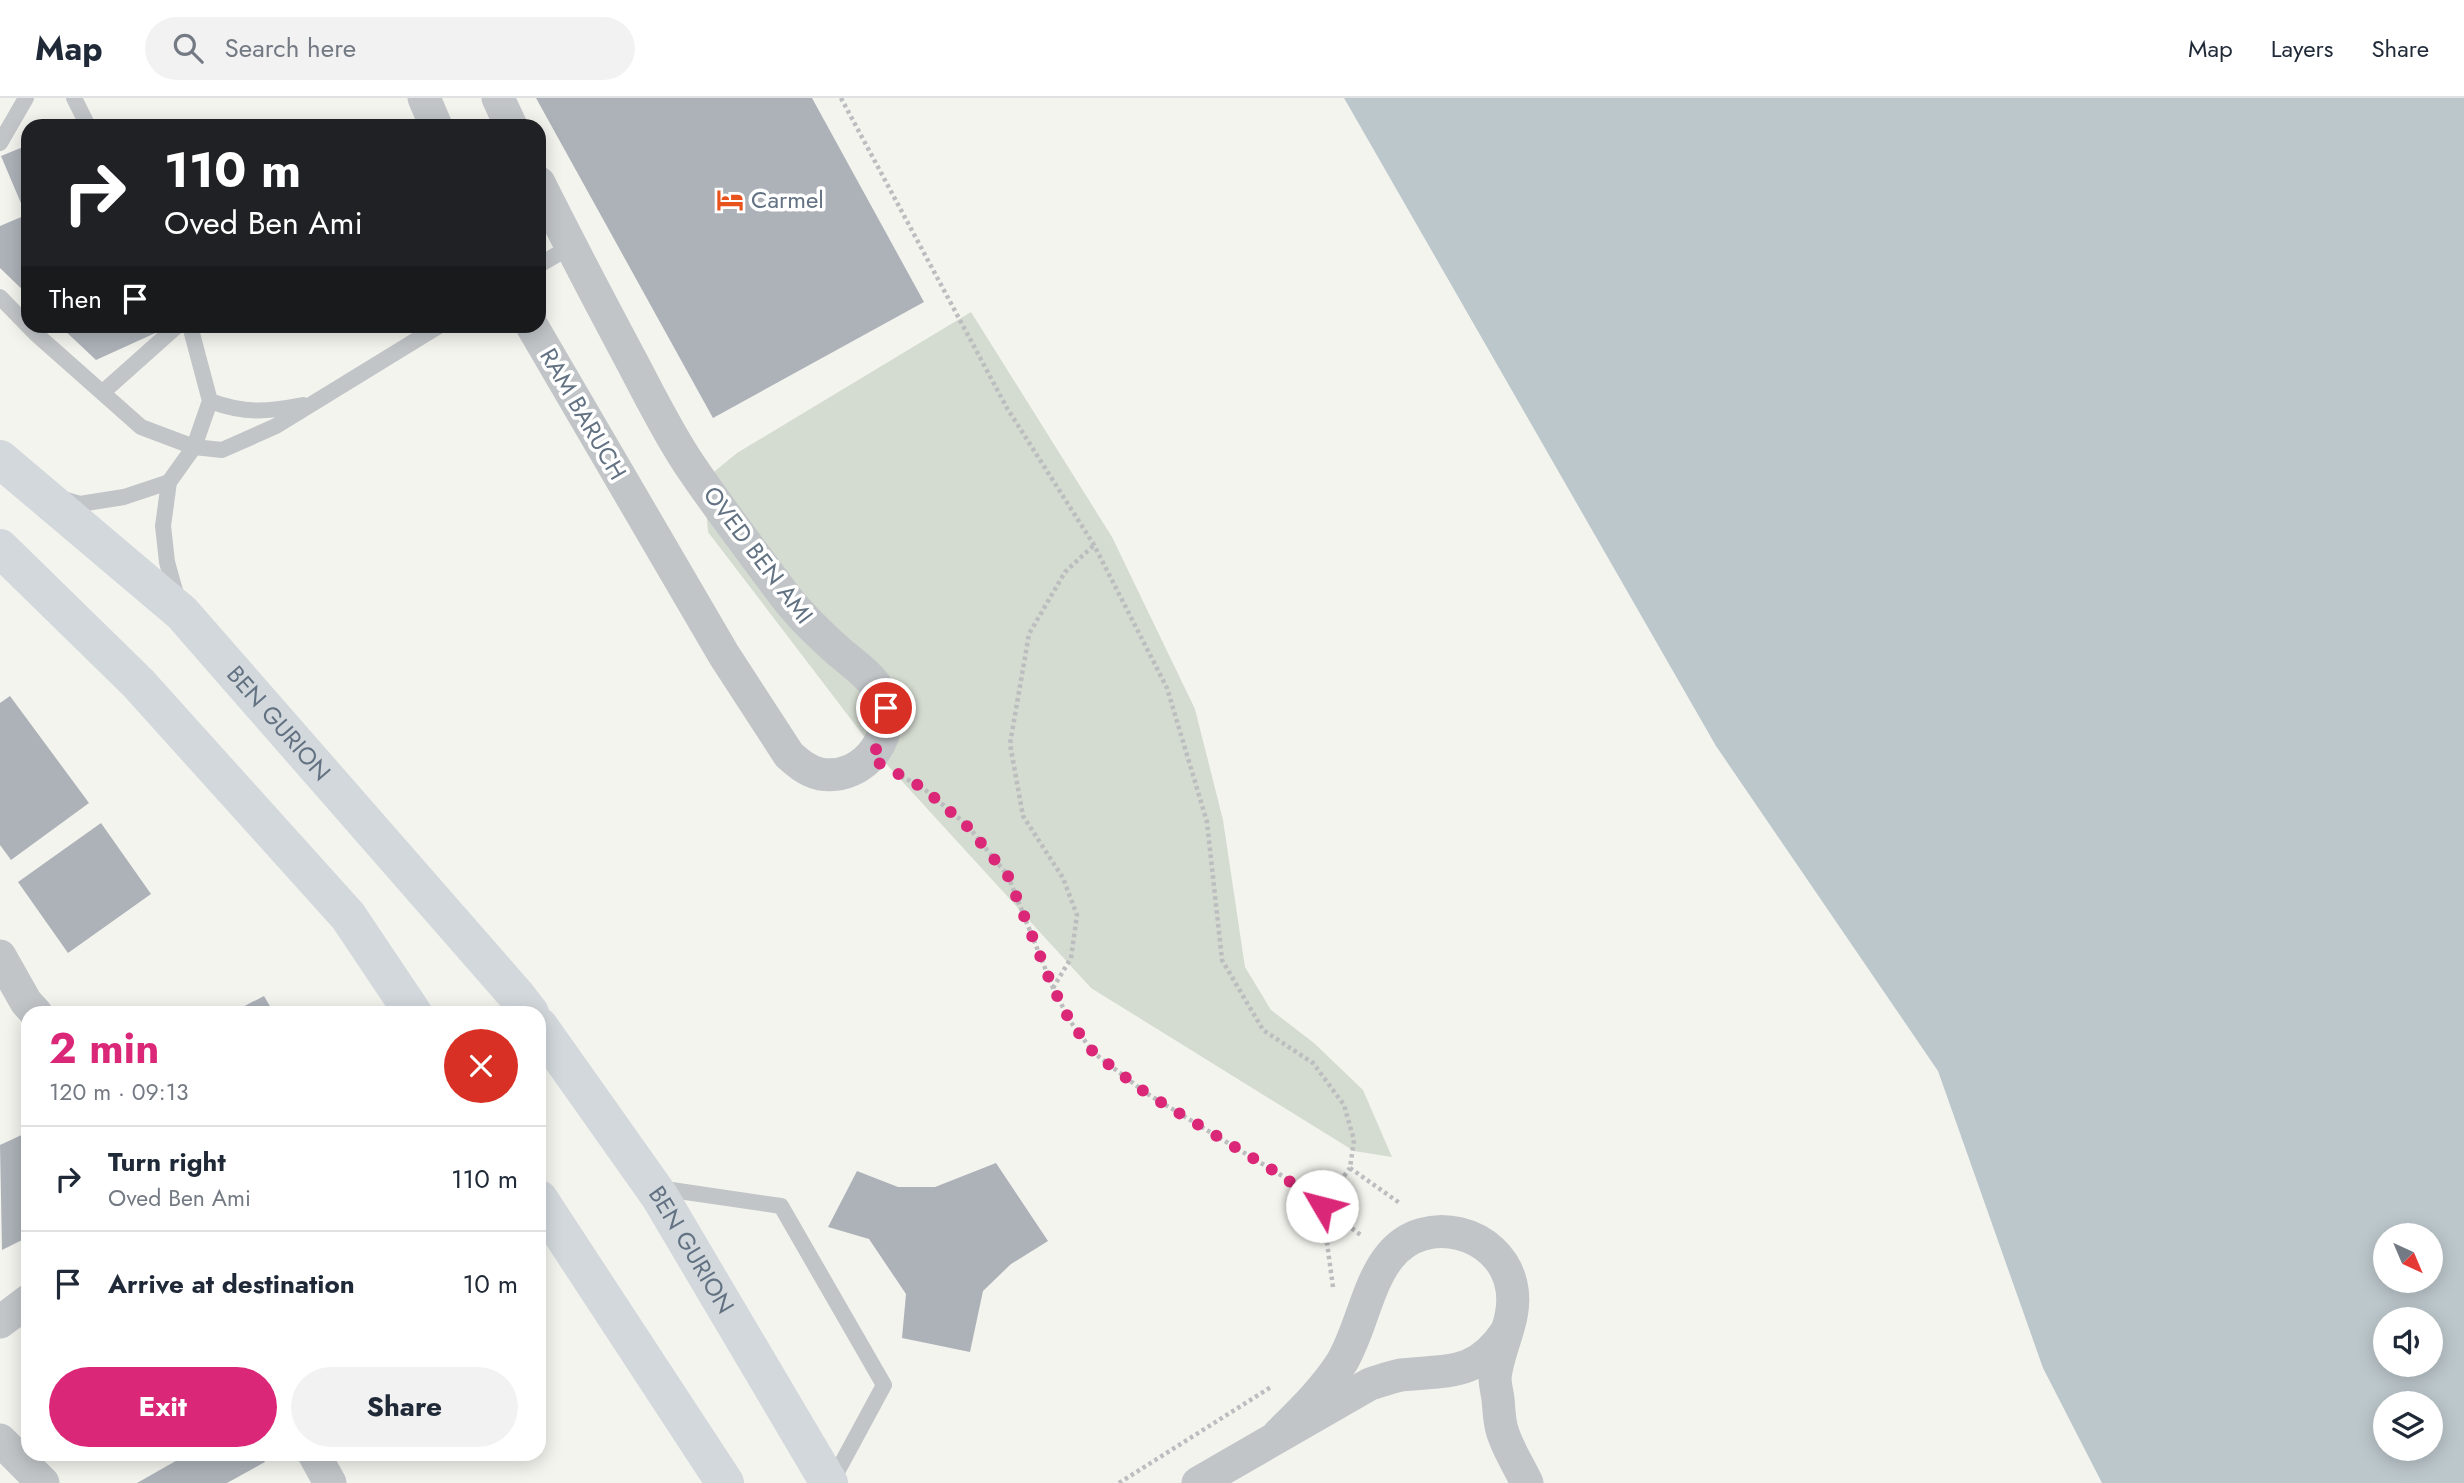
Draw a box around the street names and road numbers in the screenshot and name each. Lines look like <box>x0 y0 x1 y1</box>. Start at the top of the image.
street label: RAM BARUCH <box>532 341 635 486</box>
street label: OVED BEN AMI <box>695 479 822 631</box>
street label: BEN GURION <box>219 658 339 788</box>
street label: BEN GURION <box>640 1178 743 1320</box>

